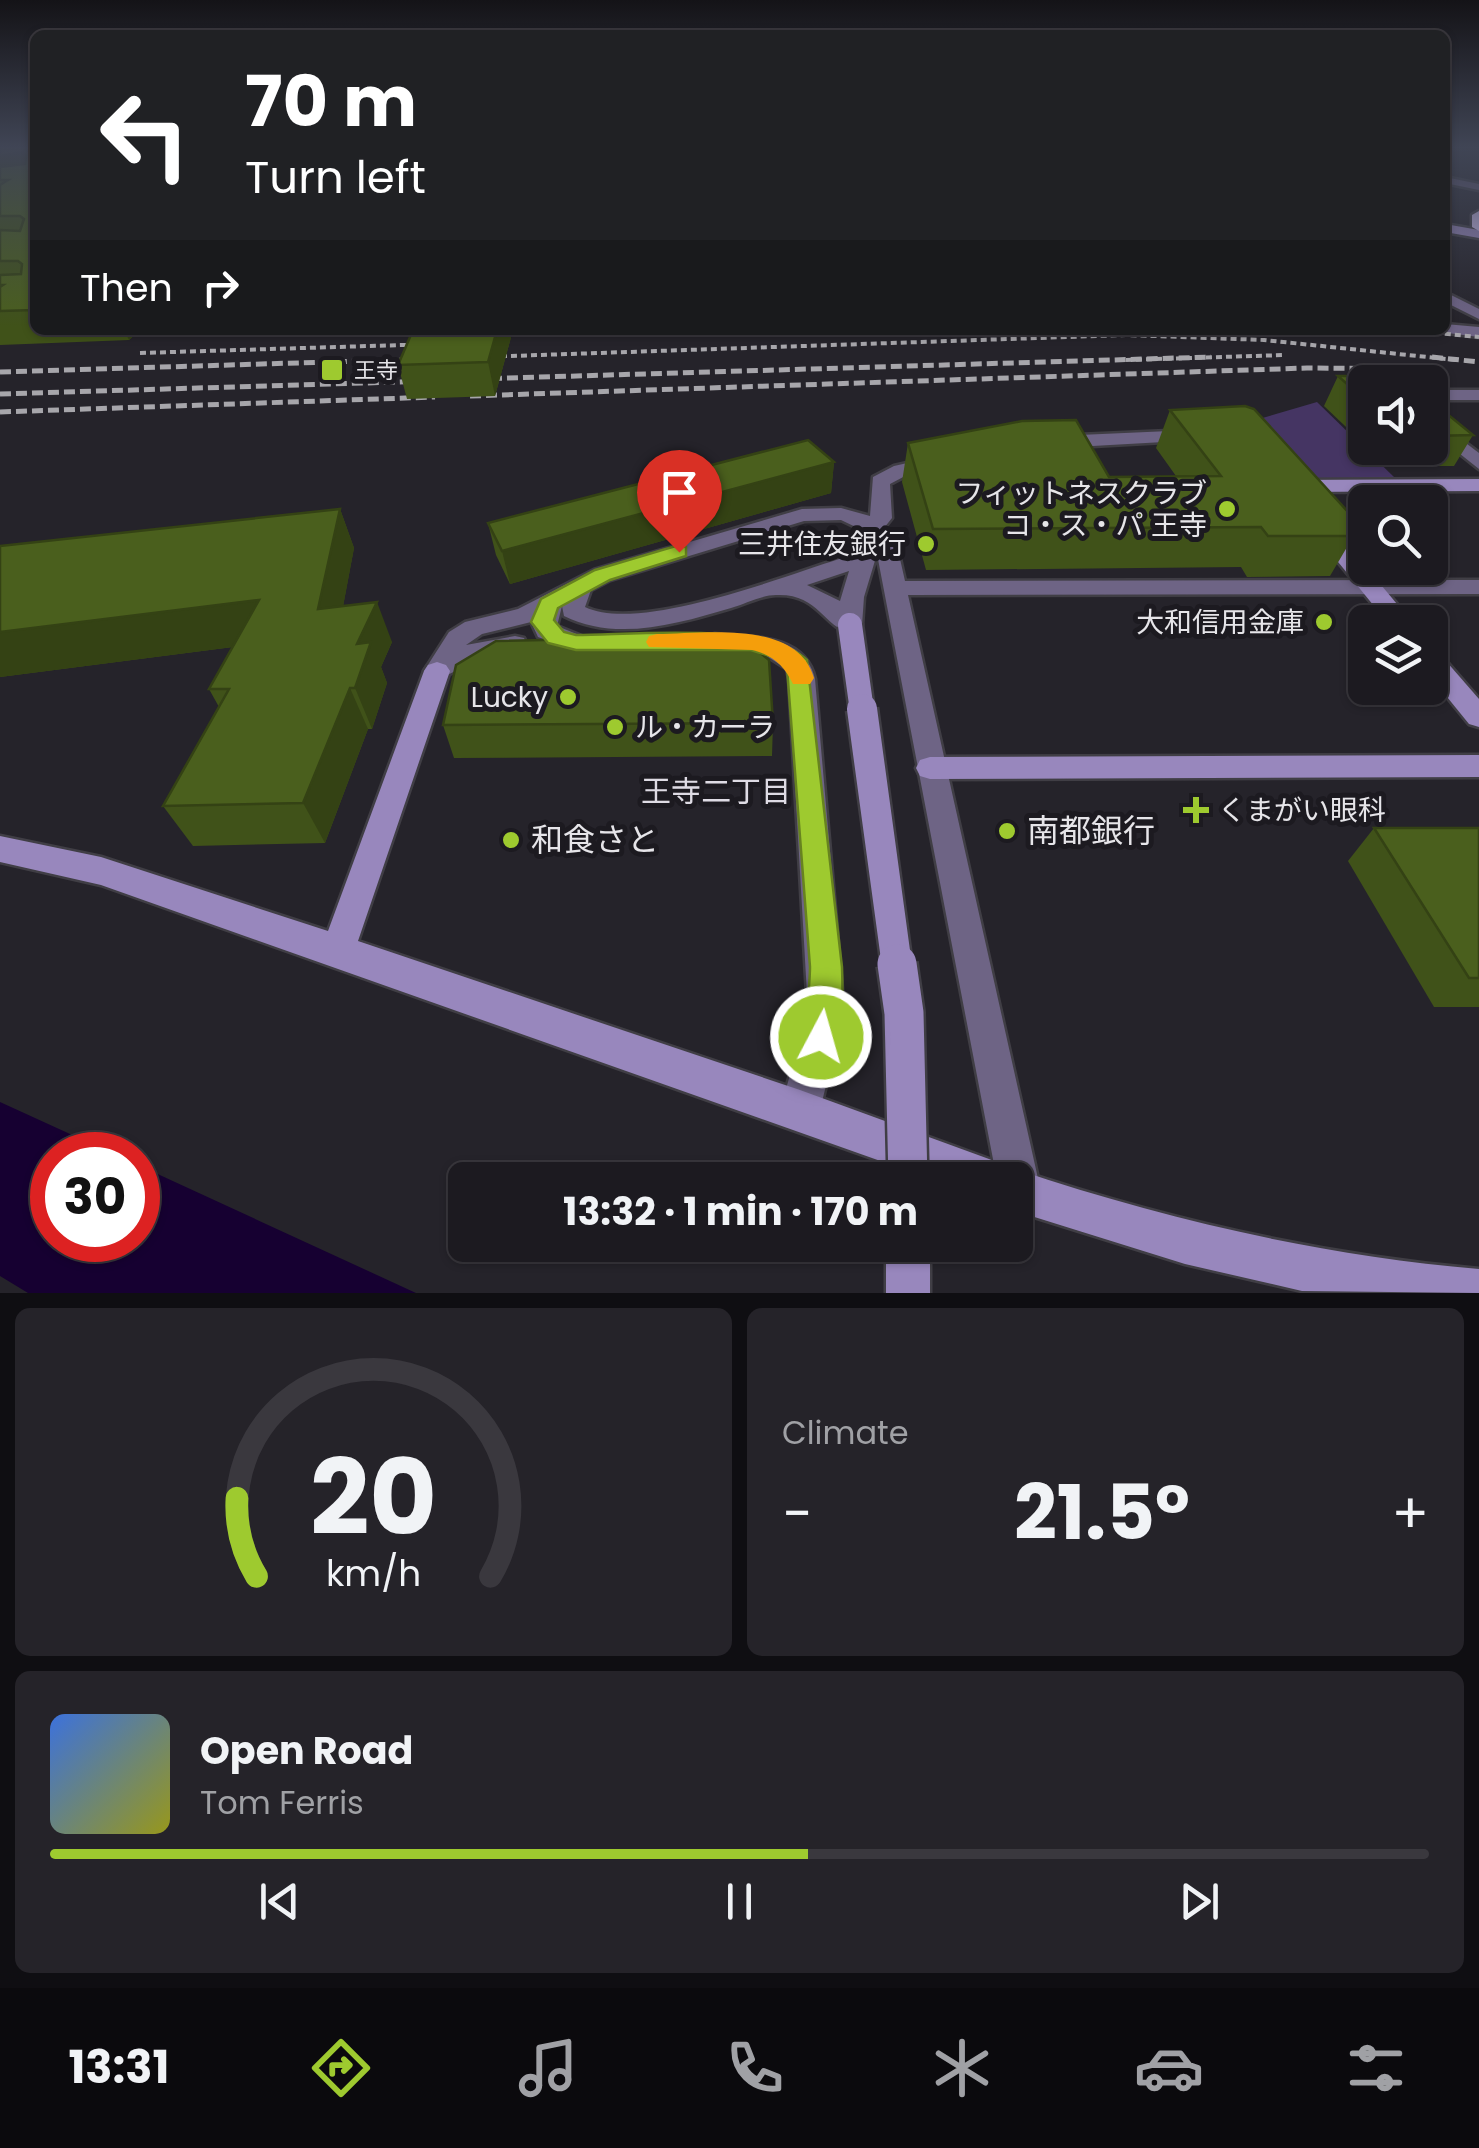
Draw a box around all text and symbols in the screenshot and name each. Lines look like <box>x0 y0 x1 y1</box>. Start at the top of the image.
text: 70 m <box>245 52 417 151</box>
icon: left <box>80 70 210 200</box>
text: Turn left <box>245 146 426 209</box>
icon: right <box>193 260 248 315</box>
text: Then <box>80 261 173 314</box>
place label: 王寺 <box>354 355 398 386</box>
marker: 王寺 <box>319 357 345 383</box>
map controls <box>1348 365 1448 705</box>
button: sound <box>1348 365 1448 465</box>
pin <box>637 450 722 553</box>
icon: arrive <box>652 465 707 520</box>
place label: フィットネスクラブ コ・ス・パ 王寺 <box>956 474 1207 545</box>
button: search <box>1348 485 1448 585</box>
marker: フィットネスクラブ コ・ス・パ 王寺 <box>1216 498 1238 520</box>
place label: 三井住友銀行 <box>738 525 906 564</box>
marker: 三井住友銀行 <box>915 533 937 555</box>
place label: 大和信用金庫 <box>1136 603 1304 642</box>
button: layers <box>1348 605 1448 705</box>
marker: 大和信用金庫 <box>1313 611 1335 633</box>
place label: Lucky <box>471 678 548 717</box>
marker: Lucky <box>557 686 579 708</box>
place label: ル・カーラ <box>635 708 775 747</box>
marker: ル・カーラ <box>604 716 626 738</box>
district label: 王寺二丁目 <box>641 770 791 813</box>
place label: くまがい眼科 <box>1218 791 1386 830</box>
marker: くまがい眼科 <box>1183 797 1209 823</box>
place label: 南都銀行 <box>1027 808 1155 853</box>
place label: 和食さと <box>531 817 659 862</box>
marker: 南都銀行 <box>996 820 1018 842</box>
marker: 和食さと <box>500 829 522 851</box>
position arrow <box>769 985 873 1089</box>
speed limit sign: 30 <box>30 1132 160 1262</box>
text: 13:32 · 1 min · 170 m <box>563 1185 918 1238</box>
text: Climate <box>782 1410 909 1455</box>
text: 20 <box>310 1425 437 1570</box>
text: 21.5° <box>1014 1460 1190 1565</box>
text: − <box>782 1475 812 1552</box>
text: + <box>1391 1475 1429 1552</box>
text: km/h <box>326 1548 421 1599</box>
text: Open Road <box>200 1724 413 1777</box>
text: Tom Ferris <box>200 1780 364 1825</box>
icon: previous <box>252 1874 307 1929</box>
icon: pause <box>712 1874 767 1929</box>
icon: next <box>1172 1874 1227 1929</box>
icon: directions <box>306 2033 376 2103</box>
icon: music <box>513 2033 583 2103</box>
icon: phone <box>720 2033 790 2103</box>
icon: climate <box>927 2033 997 2103</box>
icon: car <box>1134 2033 1204 2103</box>
icon: filters <box>1341 2033 1411 2103</box>
text: 13:31 <box>68 2036 170 2099</box>

